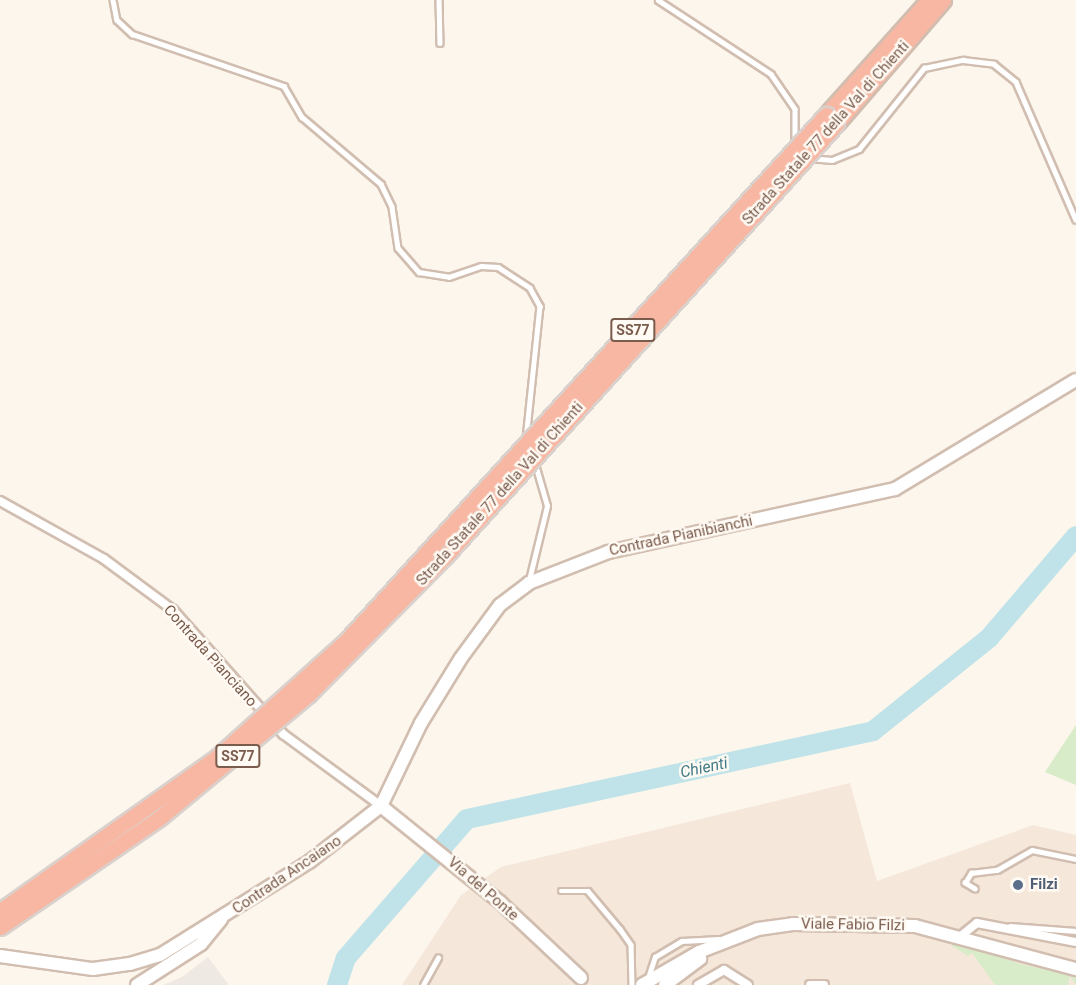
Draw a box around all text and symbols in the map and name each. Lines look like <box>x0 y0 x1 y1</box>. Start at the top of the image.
street label: Strada Statale 77 della Val di Chienti <box>739 38 913 228</box>
road number: SS77 <box>609 319 657 341</box>
street label: Strada Statale 77 della Val di Chienti <box>413 399 587 589</box>
street label: Contrada Pianibianchi <box>608 512 754 560</box>
street label: Contrada Pianciano <box>160 601 260 711</box>
road number: SS77 <box>214 745 262 767</box>
water label: Chienti <box>678 754 730 782</box>
street label: Contrada Ancaiano <box>229 832 345 918</box>
street label: Via del Ponte <box>444 853 522 925</box>
place label: Filzi <box>1030 876 1058 894</box>
marker: Filzi <box>1011 878 1025 892</box>
street label: Viale Fabio Filzi <box>801 915 905 935</box>

